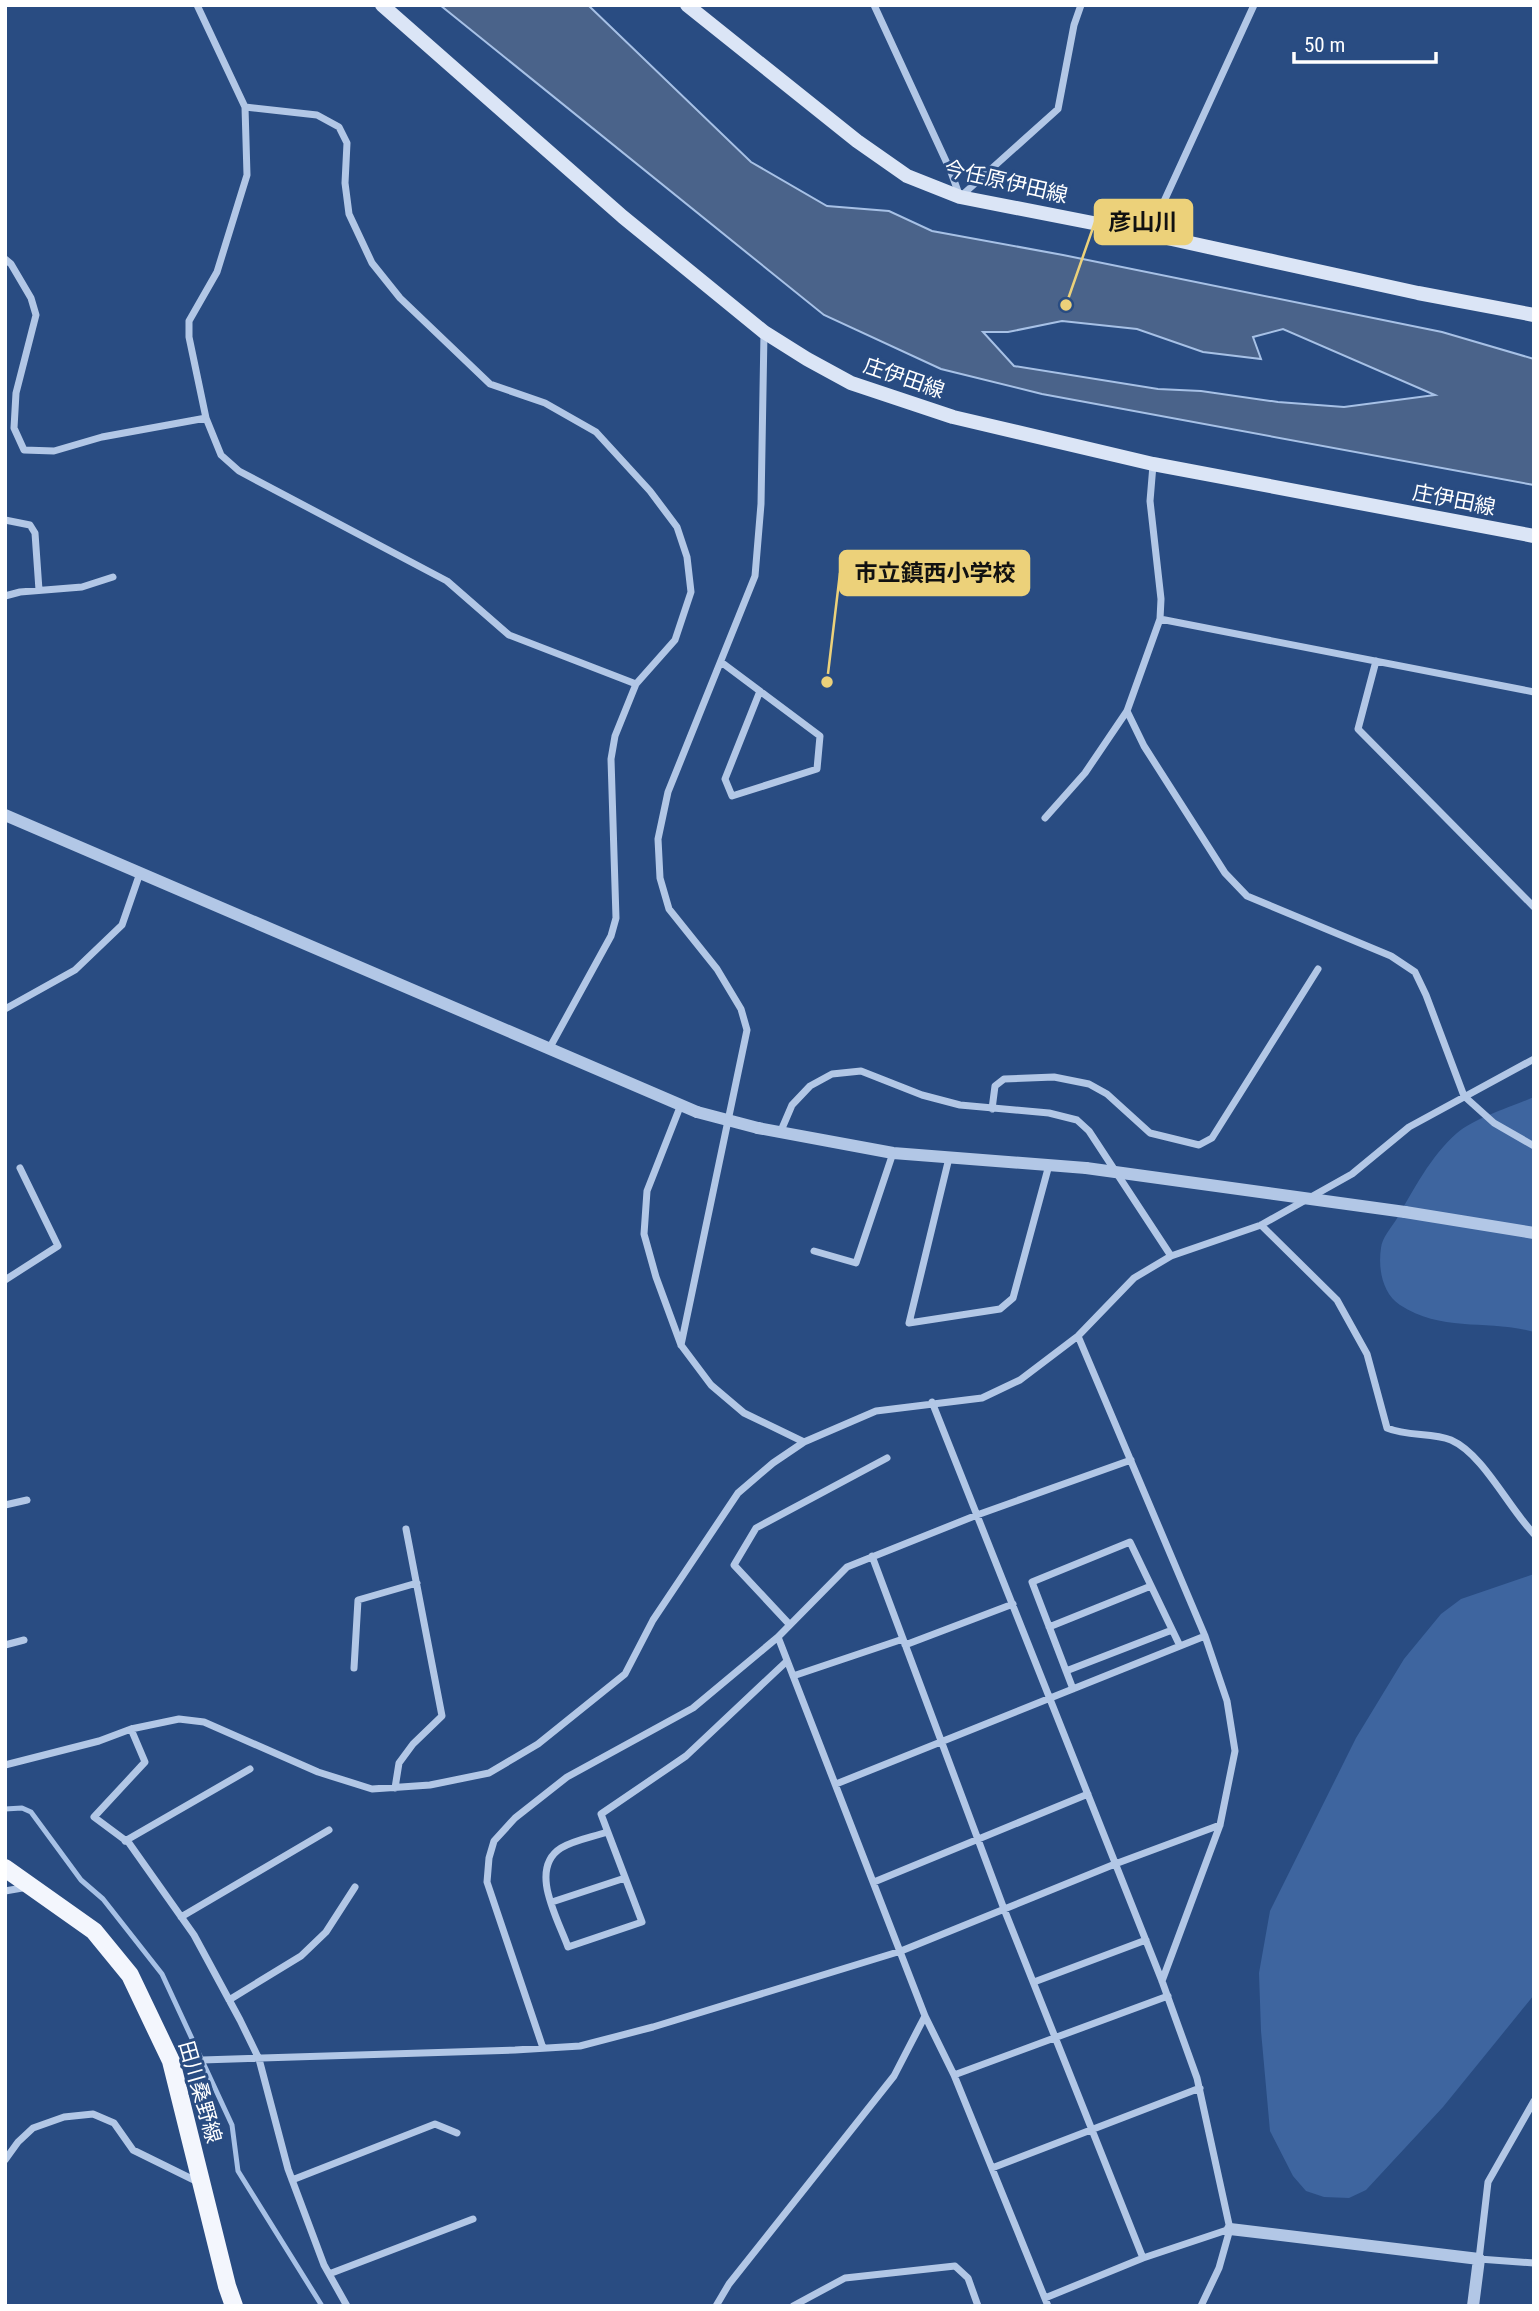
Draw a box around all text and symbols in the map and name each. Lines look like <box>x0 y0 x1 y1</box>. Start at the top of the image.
scale bar <box>1294 21 1436 65</box>
text: 50 m <box>1304 33 1345 57</box>
street label: 今任原伊田線 <box>942 156 1070 208</box>
callout: 彦山川 <box>1095 200 1192 244</box>
text: 彦山川 <box>1109 209 1178 236</box>
street label: 庄伊田線 <box>860 353 948 403</box>
street label: 庄伊田線 <box>1410 480 1498 520</box>
callout: 市立鎮西小学校 <box>840 551 1029 595</box>
text: 市立鎮西小学校 <box>855 560 1016 587</box>
street label: 田川桑野線 <box>174 2038 226 2146</box>

